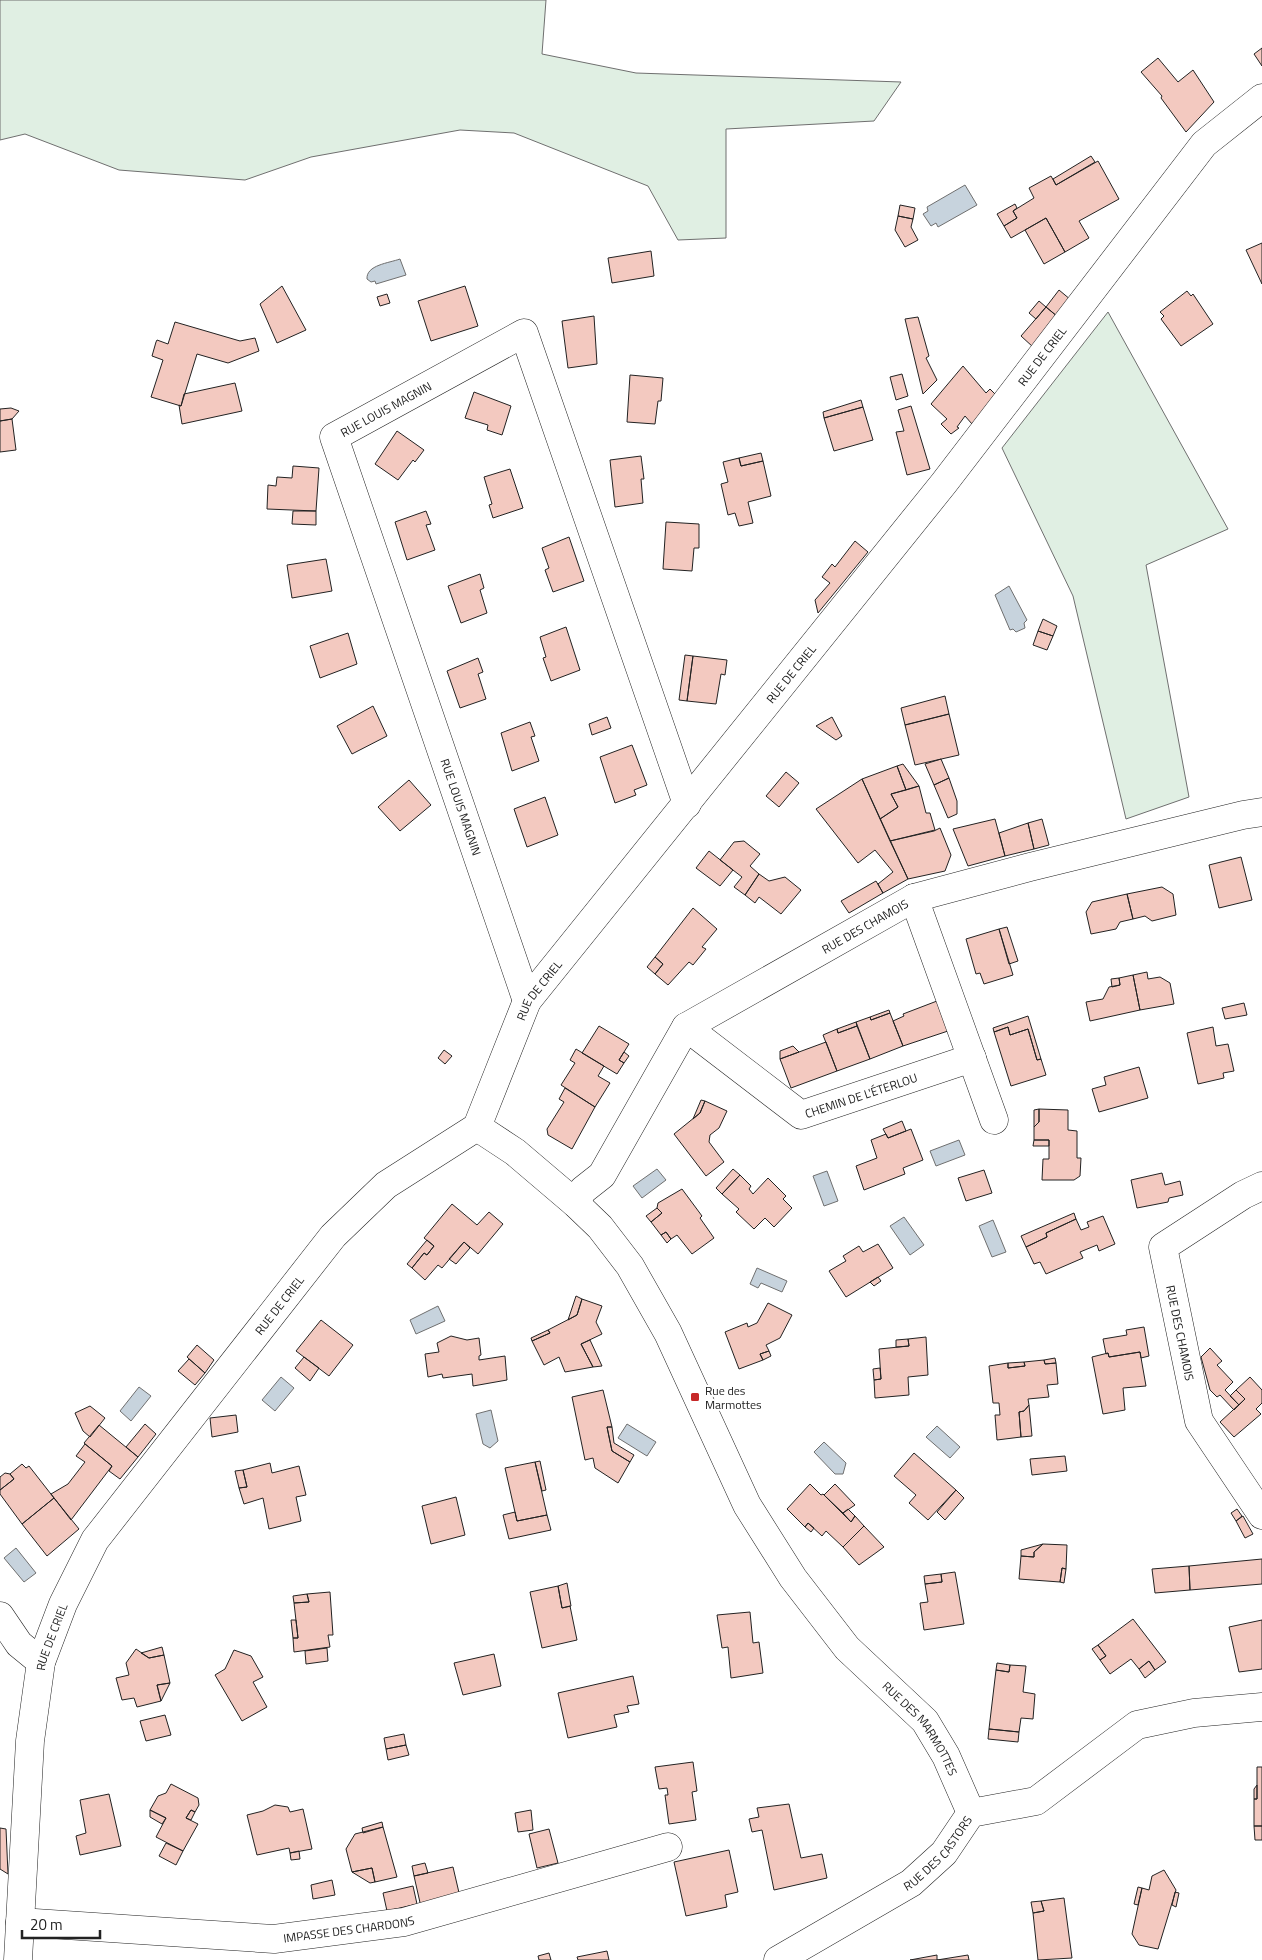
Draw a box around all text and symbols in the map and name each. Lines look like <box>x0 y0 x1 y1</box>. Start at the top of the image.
street label: RUE DE CRIEL <box>1012 322 1071 390</box>
street label: RUE LOUIS MAGNIN <box>337 376 435 441</box>
street label: RUE DE CRIEL <box>761 640 820 707</box>
street label: RUE LOUIS MAGNIN <box>436 756 486 858</box>
street label: RUE DES CHAMOIS <box>818 894 912 958</box>
street label: RUE DE CRIEL <box>511 955 566 1023</box>
street label: CHEMIN DE L'ÉTERLOU <box>802 1067 920 1123</box>
street label: RUE DE CRIEL <box>250 1271 308 1339</box>
street label: RUE DES CHAMOIS <box>1162 1283 1200 1382</box>
place label: Rue des Marmottes <box>705 1381 762 1414</box>
marker: Rue des Marmottes <box>689 1391 701 1403</box>
street label: RUE DE CRIEL <box>30 1600 72 1672</box>
street label: RUE DES MARMOTTES <box>878 1676 963 1778</box>
street label: RUE DES CASTORS <box>900 1811 976 1895</box>
scale bar <box>22 1908 100 1940</box>
street label: IMPASSE DES CHARDONS <box>282 1910 417 1947</box>
text: 20 m <box>30 1913 63 1936</box>

